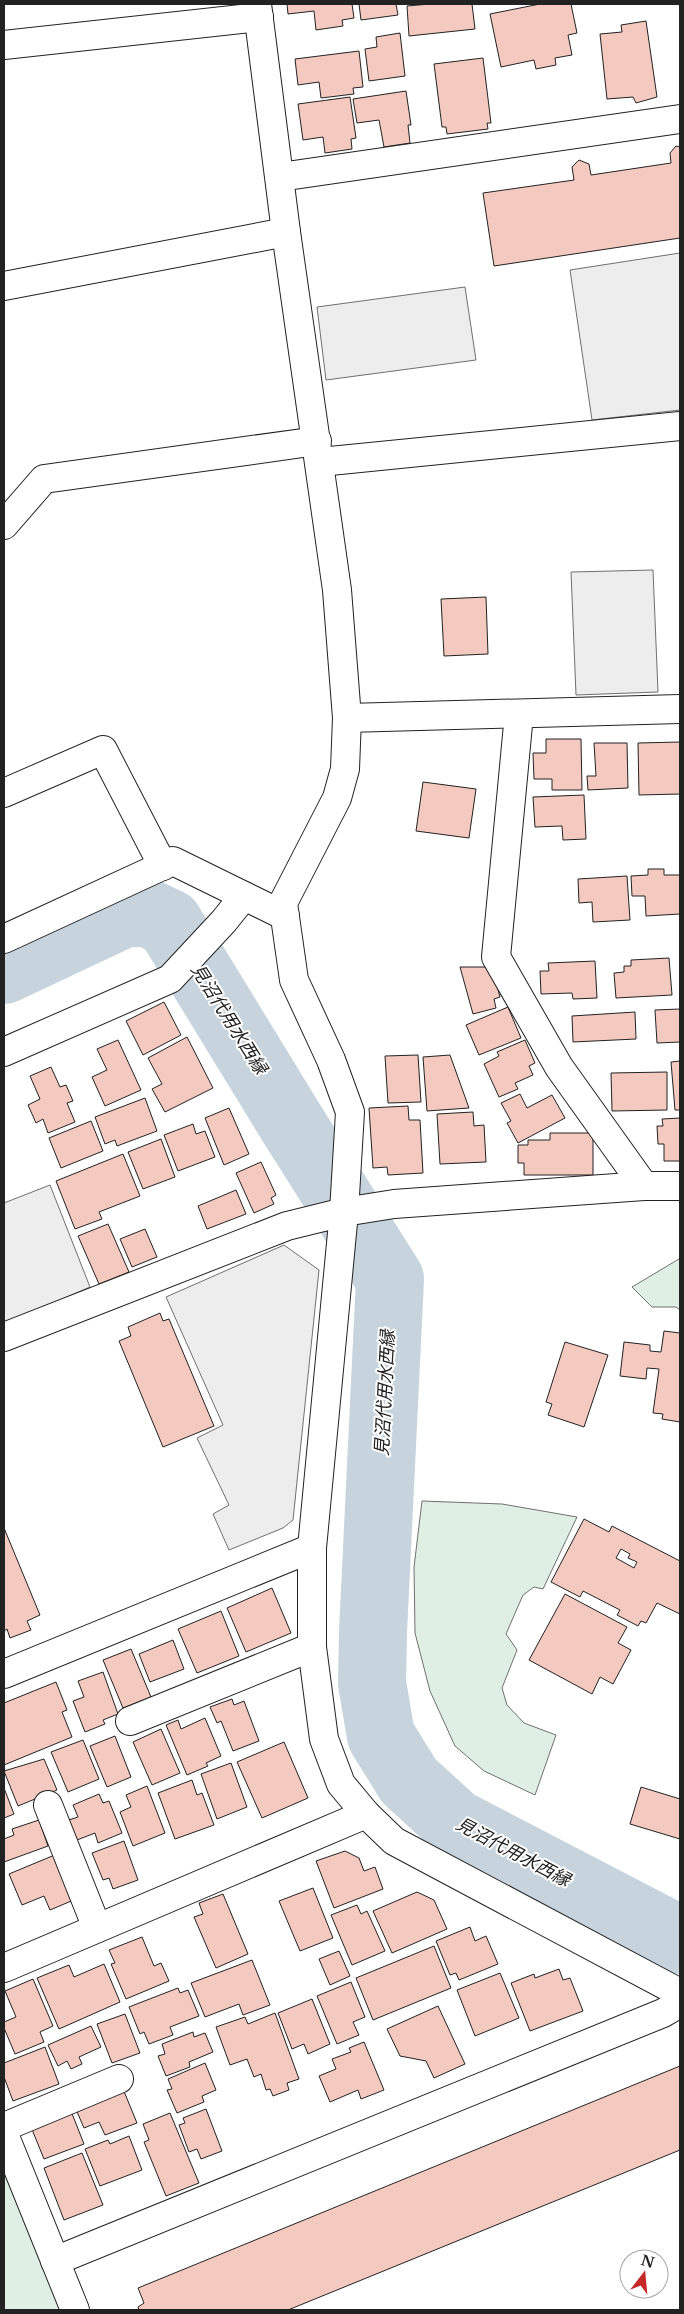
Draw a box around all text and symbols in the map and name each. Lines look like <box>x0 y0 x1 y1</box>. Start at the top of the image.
water label: 見沼代用水西縁 <box>186 960 273 1080</box>
water label: 見沼代用水西縁 <box>371 1328 399 1456</box>
water label: 見沼代用水西縁 <box>452 1813 576 1892</box>
north arrow <box>619 2249 669 2299</box>
text: N <box>639 2251 656 2272</box>

